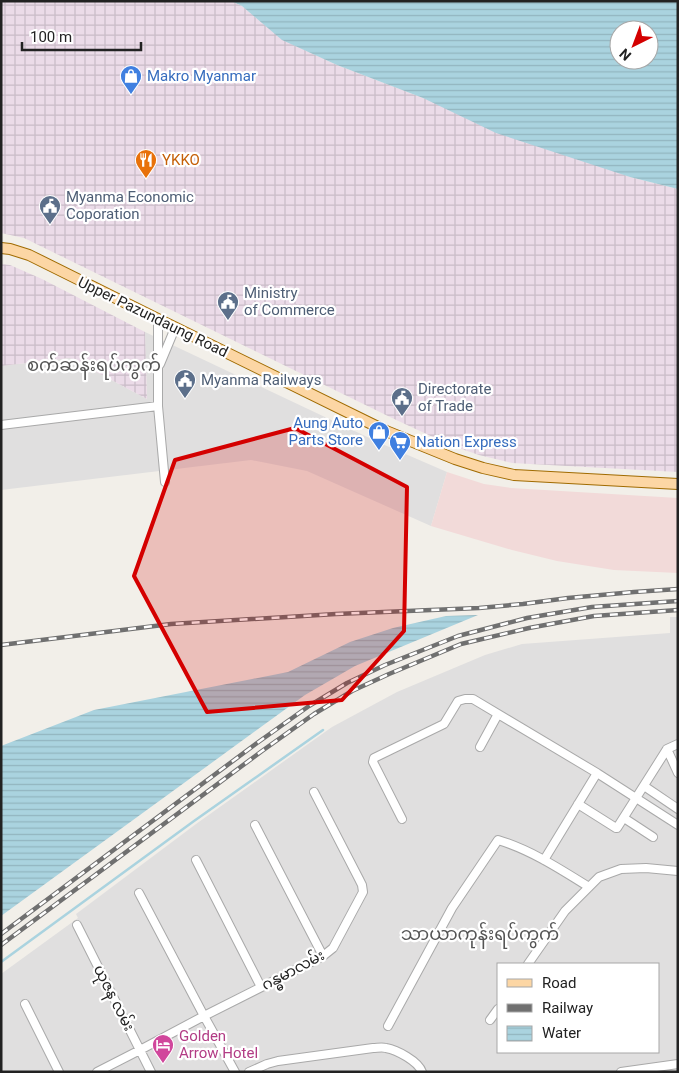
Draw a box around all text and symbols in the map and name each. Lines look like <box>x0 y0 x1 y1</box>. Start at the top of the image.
scale bar <box>22 20 141 52</box>
north arrow <box>609 20 659 70</box>
text: 100 m <box>30 28 72 46</box>
text: N <box>616 45 634 64</box>
shop icon: Makro Myanmar <box>119 64 143 95</box>
place label: Makro Myanmar <box>147 67 256 85</box>
restaurant icon: YKKO <box>134 148 158 179</box>
place label: YKKO <box>162 151 200 169</box>
place label: Myanma Economic Coporation <box>66 188 194 223</box>
public building icon: Myanma Economic Coporation <box>38 194 62 225</box>
street label: Upper Pazundaung Road <box>75 273 231 361</box>
place label: Ministry of Commerce <box>244 284 335 319</box>
public building icon: Ministry of Commerce <box>216 290 240 321</box>
district label: စက်ဆန်းရပ်ကွက် <box>27 352 161 380</box>
public building icon: Myanma Railways <box>173 368 197 399</box>
place label: Myanma Railways <box>201 371 321 389</box>
place label: Directorate of Trade <box>418 380 491 415</box>
public building icon: Directorate of Trade <box>390 386 414 417</box>
place label: Aung Auto Parts Store <box>289 414 363 449</box>
shop icon: Aung Auto Parts Store <box>367 420 391 451</box>
supermarket icon: Nation Express <box>388 430 412 461</box>
place label: Nation Express <box>416 433 517 451</box>
district label: သာယာကုန်းရပ်ကွက် <box>401 921 559 949</box>
street label: ဂန္ဓမာလမ်း <box>258 945 329 997</box>
street label: ယုဇန လမ်း <box>87 962 139 1035</box>
legend <box>497 963 659 1053</box>
text: Road <box>542 974 576 992</box>
text: Railway <box>542 999 593 1017</box>
text: Water <box>542 1024 581 1042</box>
place label: Golden Arrow Hotel <box>179 1027 258 1062</box>
hotel icon: Golden Arrow Hotel <box>151 1033 175 1064</box>

